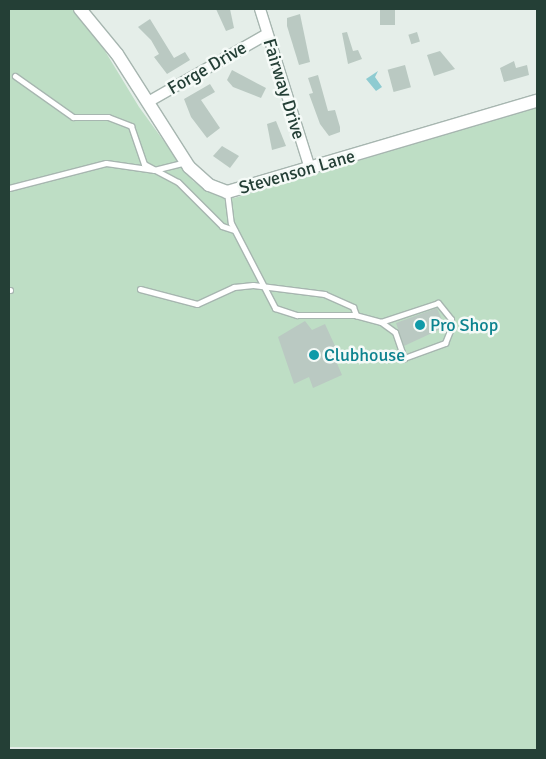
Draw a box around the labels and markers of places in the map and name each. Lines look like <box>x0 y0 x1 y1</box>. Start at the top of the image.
place label: Pro Shop <box>430 314 498 336</box>
marker: Pro Shop <box>414 319 426 331</box>
place label: Clubhouse <box>324 344 405 366</box>
marker: Clubhouse <box>308 349 320 361</box>

